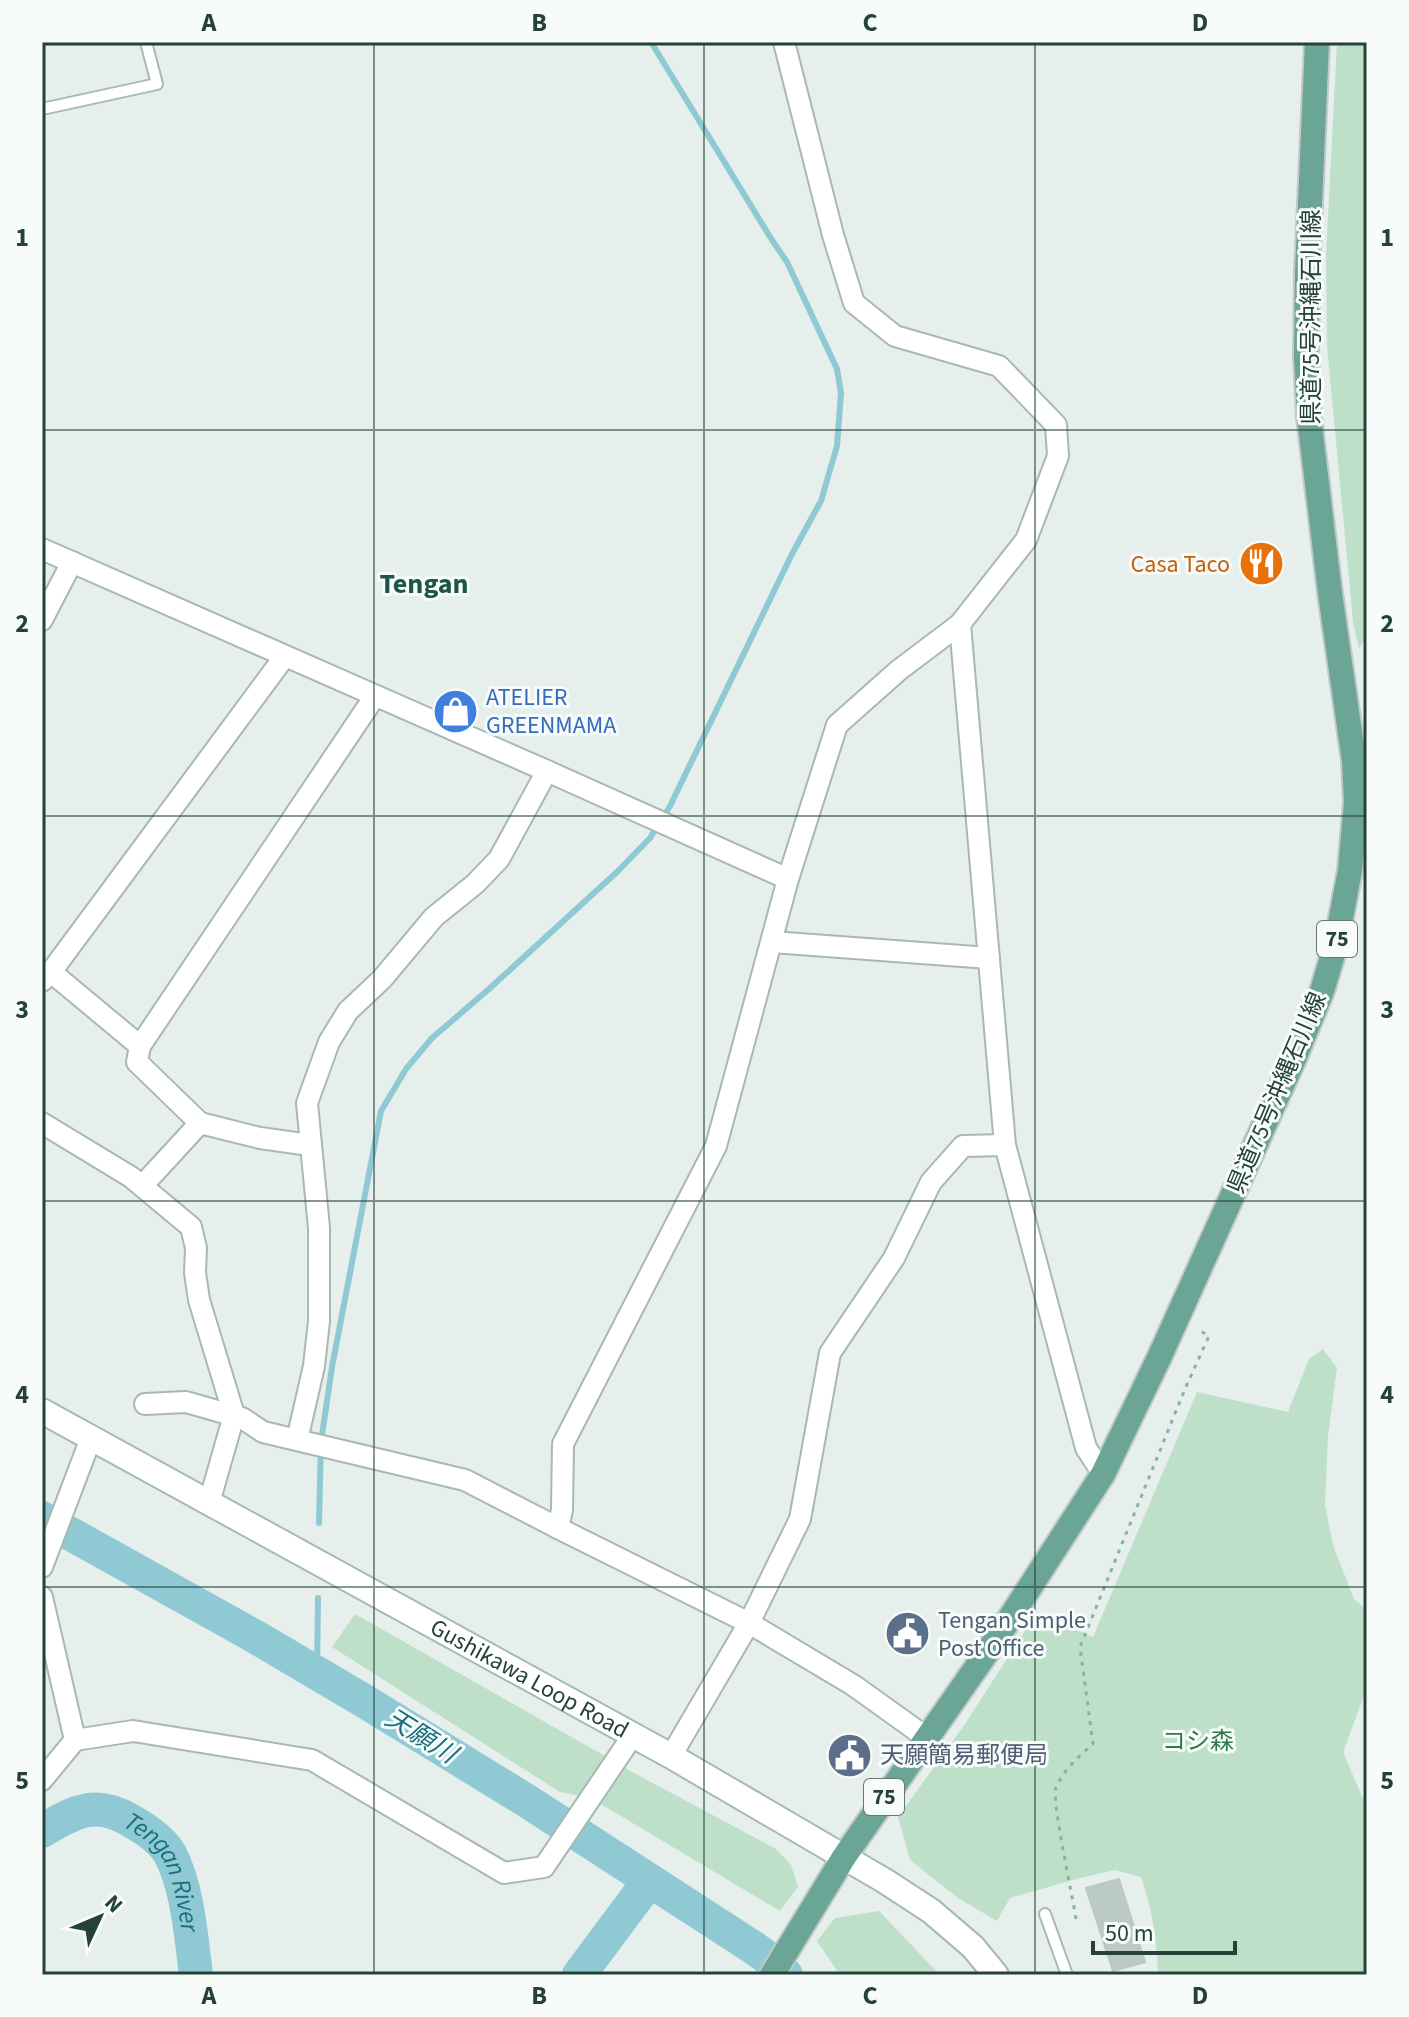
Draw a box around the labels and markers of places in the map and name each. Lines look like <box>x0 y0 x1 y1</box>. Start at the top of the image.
restaurant icon: Casa Taco <box>1237 540 1285 588</box>
place label: Casa Taco <box>1131 547 1230 582</box>
place label: ATELIER GREENMAMA <box>486 680 616 743</box>
shop icon: ATELIER GREENMAMA <box>431 687 479 735</box>
place label: Tengan Simple Post Office <box>938 1603 1086 1666</box>
public building icon: Tengan Simple Post Office <box>883 1610 931 1658</box>
public building icon: 天願簡易郵便局 <box>825 1731 873 1779</box>
place label: 天願簡易郵便局 <box>880 1738 1048 1773</box>

